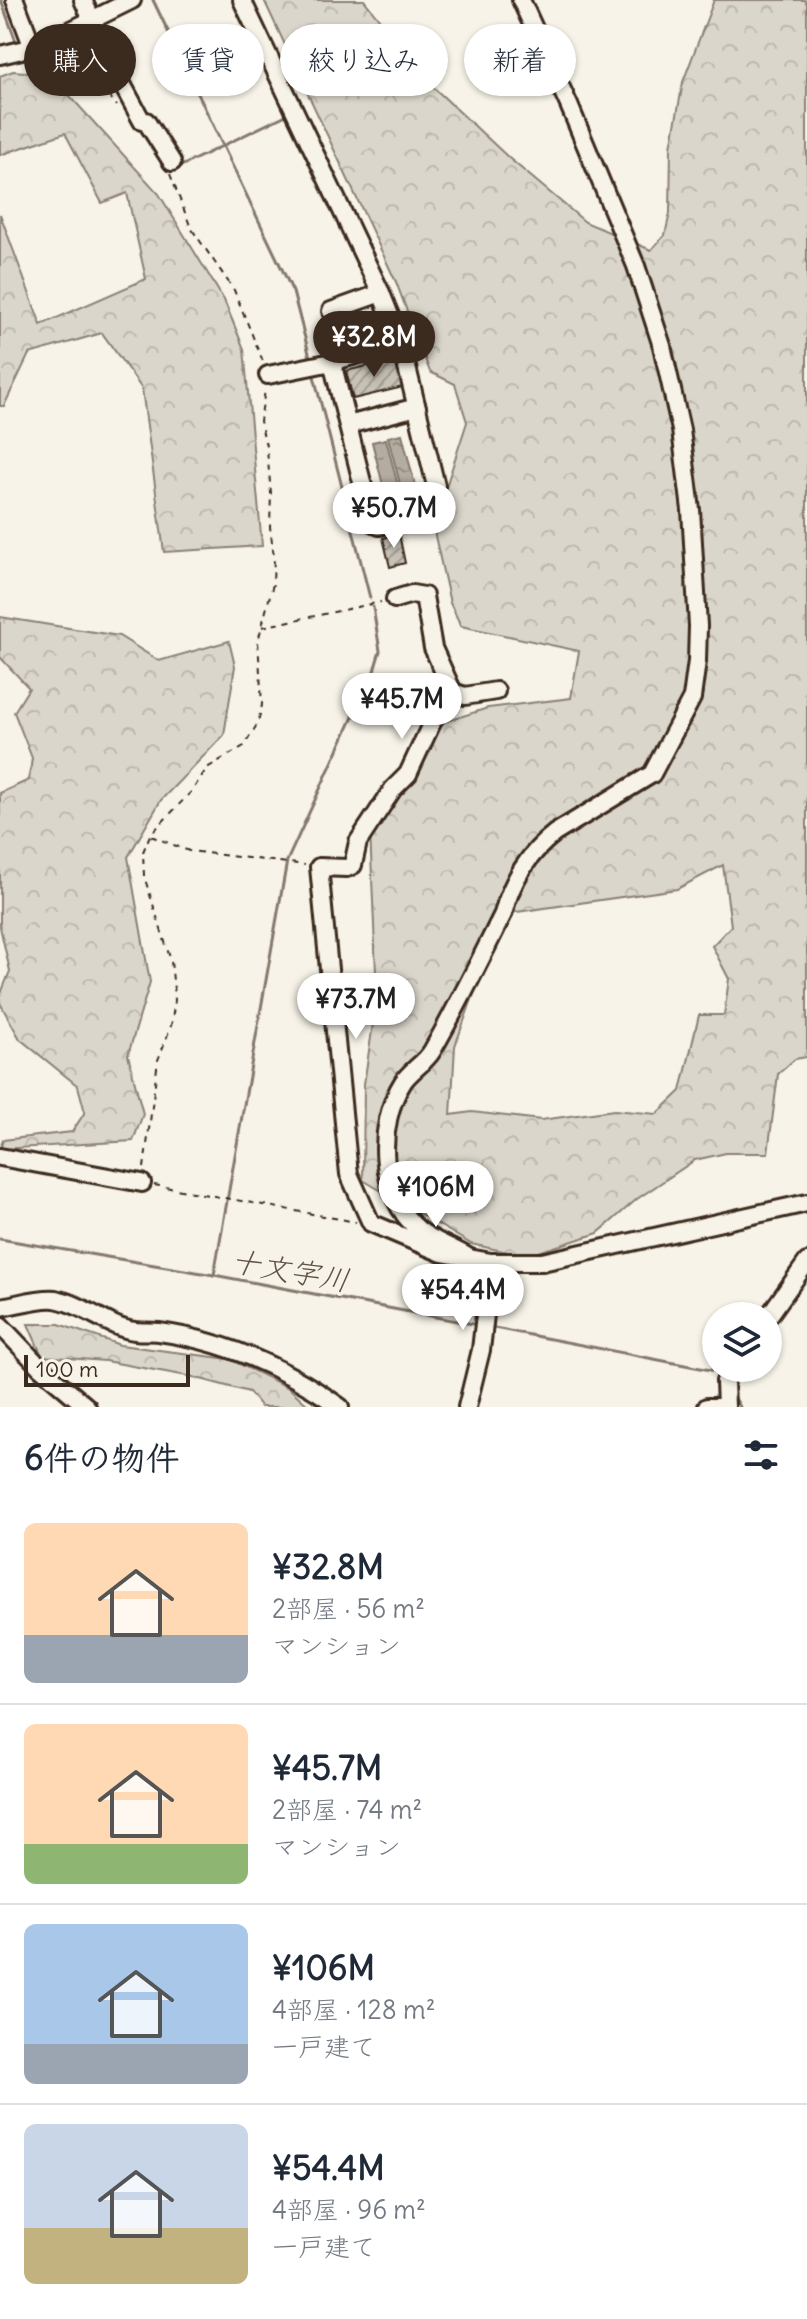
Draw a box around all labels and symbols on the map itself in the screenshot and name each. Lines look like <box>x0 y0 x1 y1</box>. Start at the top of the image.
pin: ¥32.8M <box>309 311 439 379</box>
pin: ¥50.7M <box>329 482 459 550</box>
pin: ¥45.7M <box>337 673 467 741</box>
pin: ¥73.7M <box>291 973 421 1041</box>
pin: ¥106M <box>380 1161 492 1229</box>
water label: 十文字川 <box>228 1241 353 1299</box>
pin: ¥54.4M <box>398 1264 528 1332</box>
scale bar <box>24 1351 190 1387</box>

